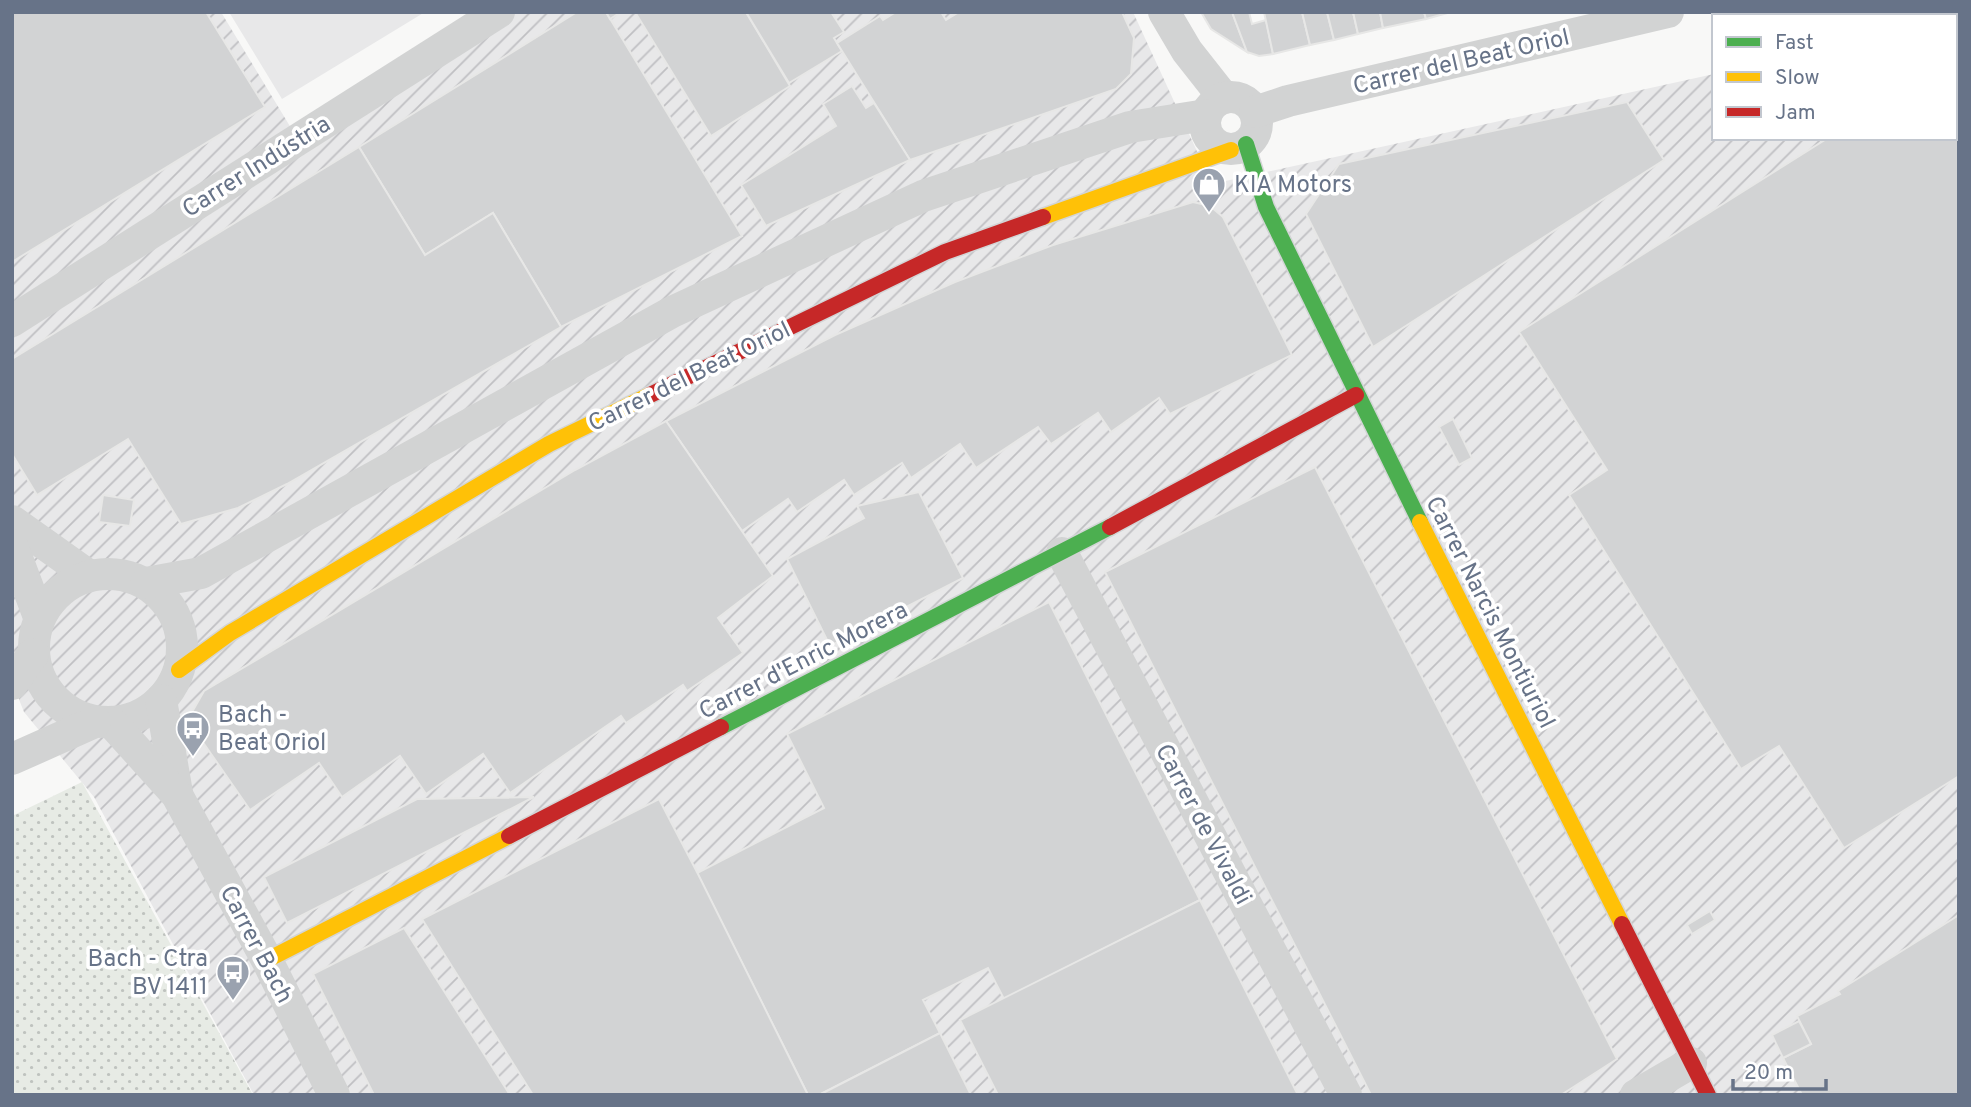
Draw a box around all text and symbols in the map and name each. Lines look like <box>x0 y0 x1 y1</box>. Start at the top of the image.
legend <box>1712 14 1957 140</box>
street label: Carrer del Beat Oriol <box>1350 23 1573 102</box>
text: Fast <box>1775 30 1814 57</box>
text: Slow <box>1775 65 1820 92</box>
text: Jam <box>1775 100 1816 127</box>
street label: Carrer Indústria <box>177 110 337 225</box>
shop icon: KIA Motors <box>1190 165 1228 214</box>
place label: KIA Motors <box>1234 171 1352 201</box>
street label: Carrer del Beat Oriol <box>584 316 796 440</box>
street label: Carrer Narcis Montiuriol <box>1418 492 1561 734</box>
street label: Carrer d'Enric Morera <box>695 596 913 727</box>
place label: Bach - Beat Oriol <box>218 701 326 759</box>
bus stop icon: Bach - Beat Oriol <box>174 709 212 758</box>
street label: Carrer de Vivaldi <box>1147 739 1257 910</box>
street label: Carrer Bach <box>212 881 299 1009</box>
place label: Bach - Ctra BV 1411 <box>88 945 208 1003</box>
bus stop icon: Bach - Ctra BV 1411 <box>214 953 252 1002</box>
scale bar <box>1733 1048 1826 1092</box>
text: 20 m <box>1744 1060 1793 1087</box>

